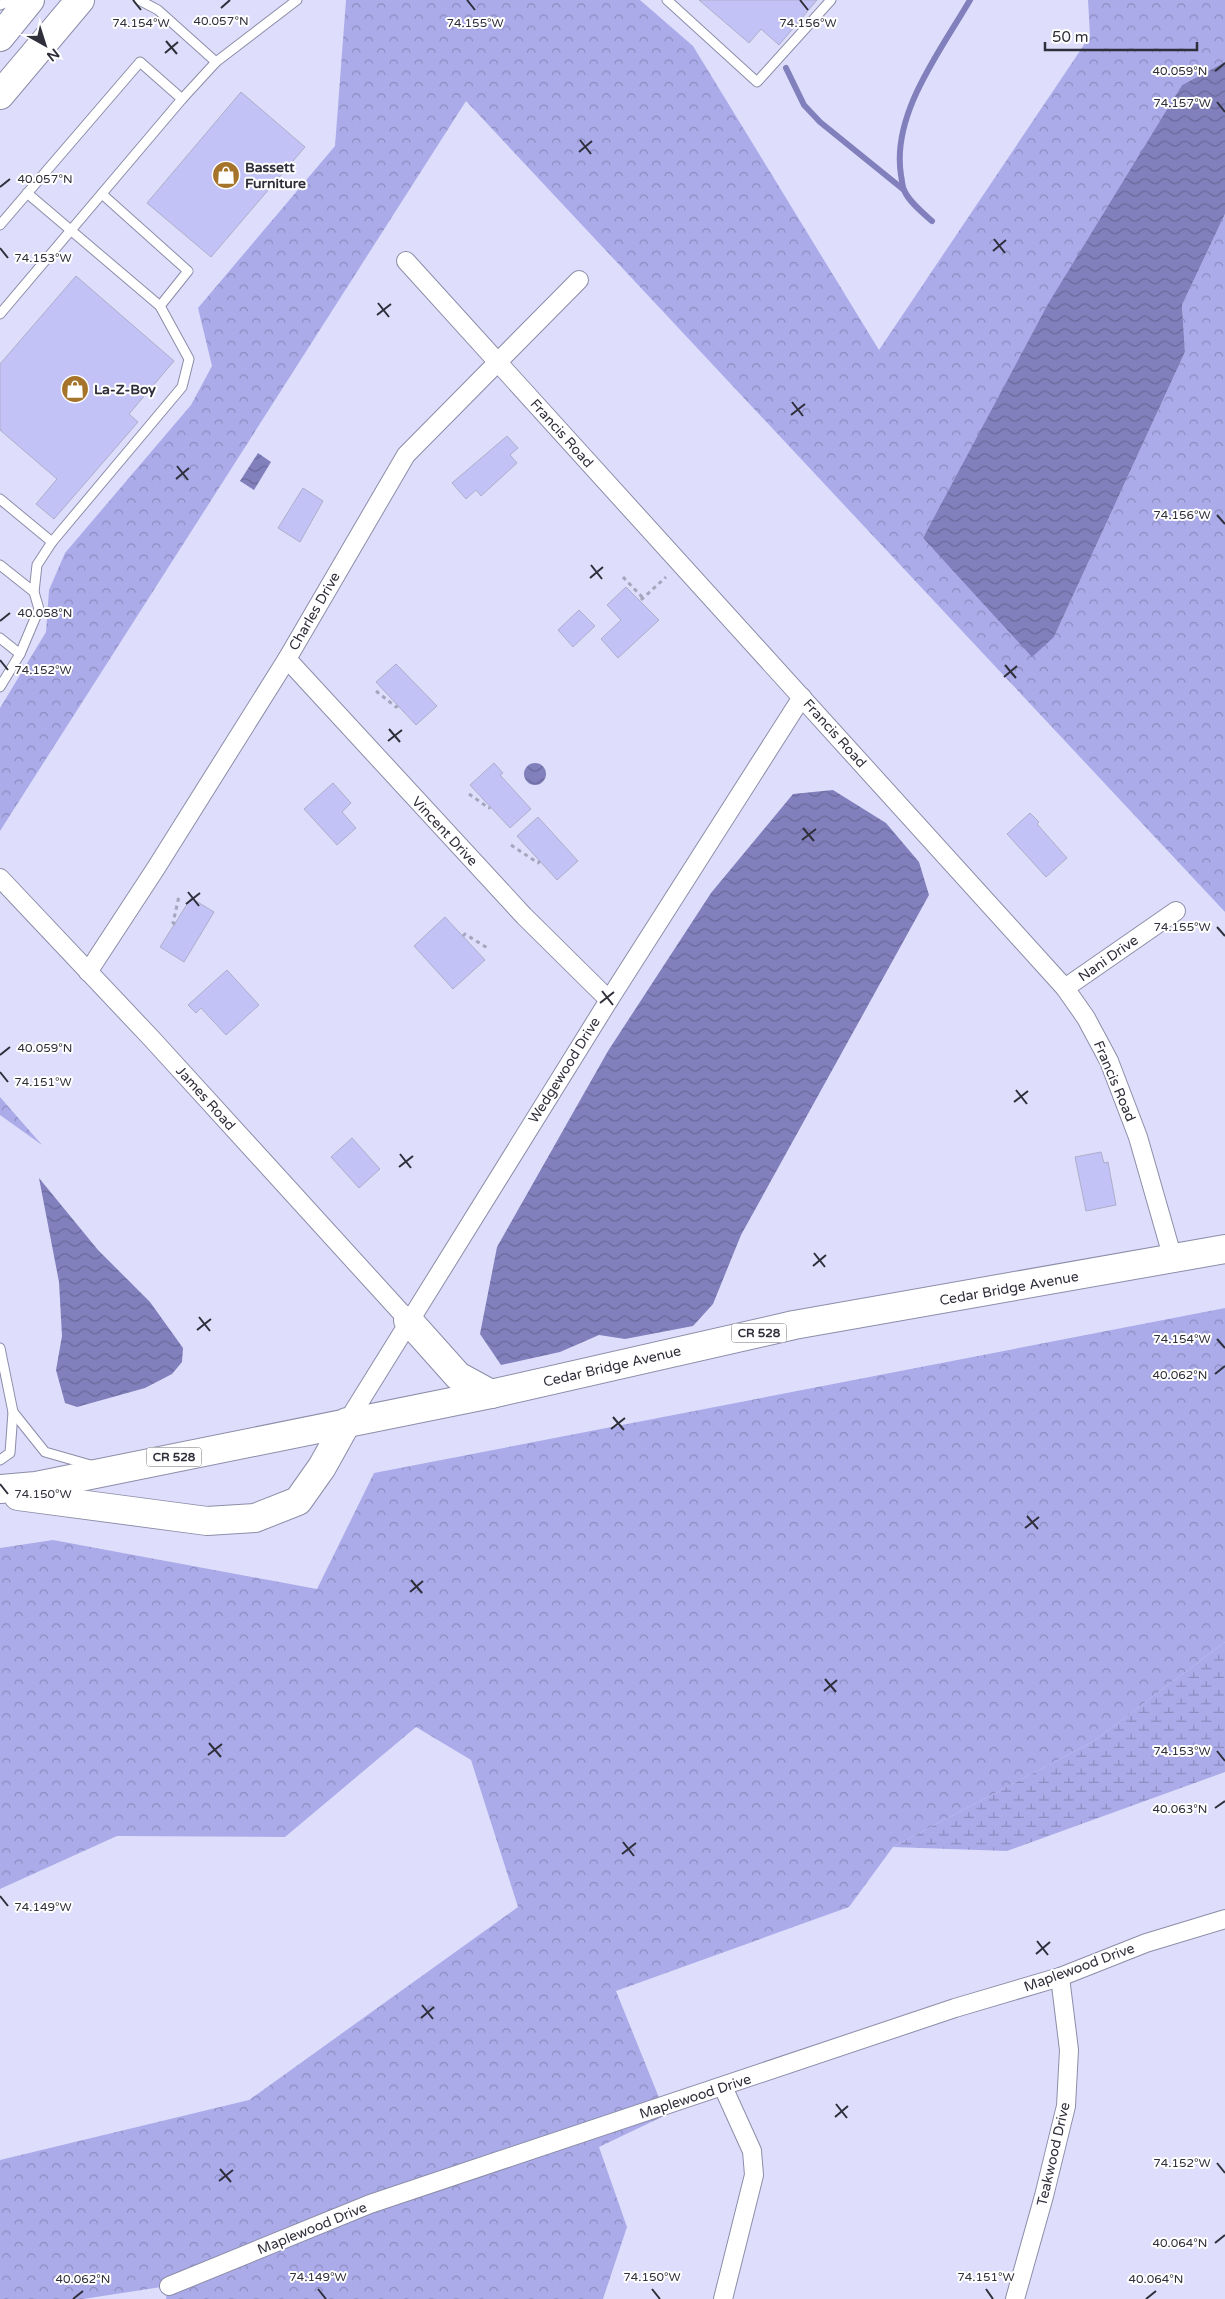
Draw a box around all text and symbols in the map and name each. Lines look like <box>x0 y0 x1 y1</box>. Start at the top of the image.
text: 40.057°N <box>193 14 249 28</box>
text: 74.154°W <box>112 16 170 30</box>
text: 74.155°W <box>446 16 504 30</box>
text: 74.156°W <box>779 16 837 30</box>
north arrow <box>20 20 70 70</box>
scale bar <box>1045 20 1198 52</box>
text: 50 m <box>1052 28 1089 46</box>
text: N <box>43 45 63 65</box>
text: 40.059°N <box>1153 64 1207 78</box>
text: 74.157°W <box>1153 96 1211 110</box>
place label: Bassett Furniture <box>245 159 306 192</box>
shop icon: Bassett Furniture <box>211 160 241 190</box>
text: 40.057°N <box>17 172 73 186</box>
text: 74.153°W <box>14 251 72 265</box>
shop icon: La-Z-Boy <box>60 374 90 404</box>
place label: La-Z-Boy <box>94 381 156 398</box>
street label: Francis Road <box>526 396 597 471</box>
text: 74.156°W <box>1153 508 1211 522</box>
street label: Charles Drive <box>285 569 344 653</box>
text: 40.058°N <box>18 606 72 620</box>
text: 74.152°W <box>14 663 72 677</box>
street label: Francis Road <box>799 696 870 771</box>
street label: Vincent Drive <box>408 793 481 870</box>
text: 74.155°W <box>1153 920 1211 934</box>
street label: Nani Drive <box>1075 932 1142 985</box>
street label: Wedgewood Drive <box>525 1014 604 1126</box>
street label: Francis Road <box>1090 1038 1139 1124</box>
text: 40.059°N <box>18 1041 72 1055</box>
street label: James Road <box>172 1063 239 1134</box>
text: 74.151°W <box>14 1075 72 1089</box>
street label: Cedar Bridge Avenue <box>938 1268 1080 1309</box>
road number: CR 528 <box>732 1324 786 1342</box>
text: 74.154°W <box>1153 1332 1211 1346</box>
street label: Cedar Bridge Avenue <box>542 1342 683 1391</box>
text: 40.062°N <box>1153 1368 1207 1382</box>
road number: CR 528 <box>146 1448 202 1466</box>
text: 74.150°W <box>14 1487 72 1501</box>
text: 74.153°W <box>1153 1744 1211 1758</box>
text: 40.063°N <box>1153 1802 1207 1816</box>
text: 74.149°W <box>14 1900 72 1914</box>
street label: Maplewood Drive <box>1022 1940 1137 1995</box>
street label: Maplewood Drive <box>637 2070 753 2123</box>
street label: Teakwood Drive <box>1033 2100 1074 2208</box>
text: 74.152°W <box>1153 2156 1211 2170</box>
street label: Maplewood Drive <box>255 2199 369 2258</box>
text: 40.064°N <box>1153 2236 1207 2250</box>
text: 74.149°W <box>289 2270 347 2284</box>
text: 74.150°W <box>623 2270 681 2284</box>
text: 74.151°W <box>957 2270 1015 2284</box>
text: 40.062°N <box>56 2272 110 2286</box>
text: 40.064°N <box>1129 2272 1183 2286</box>

